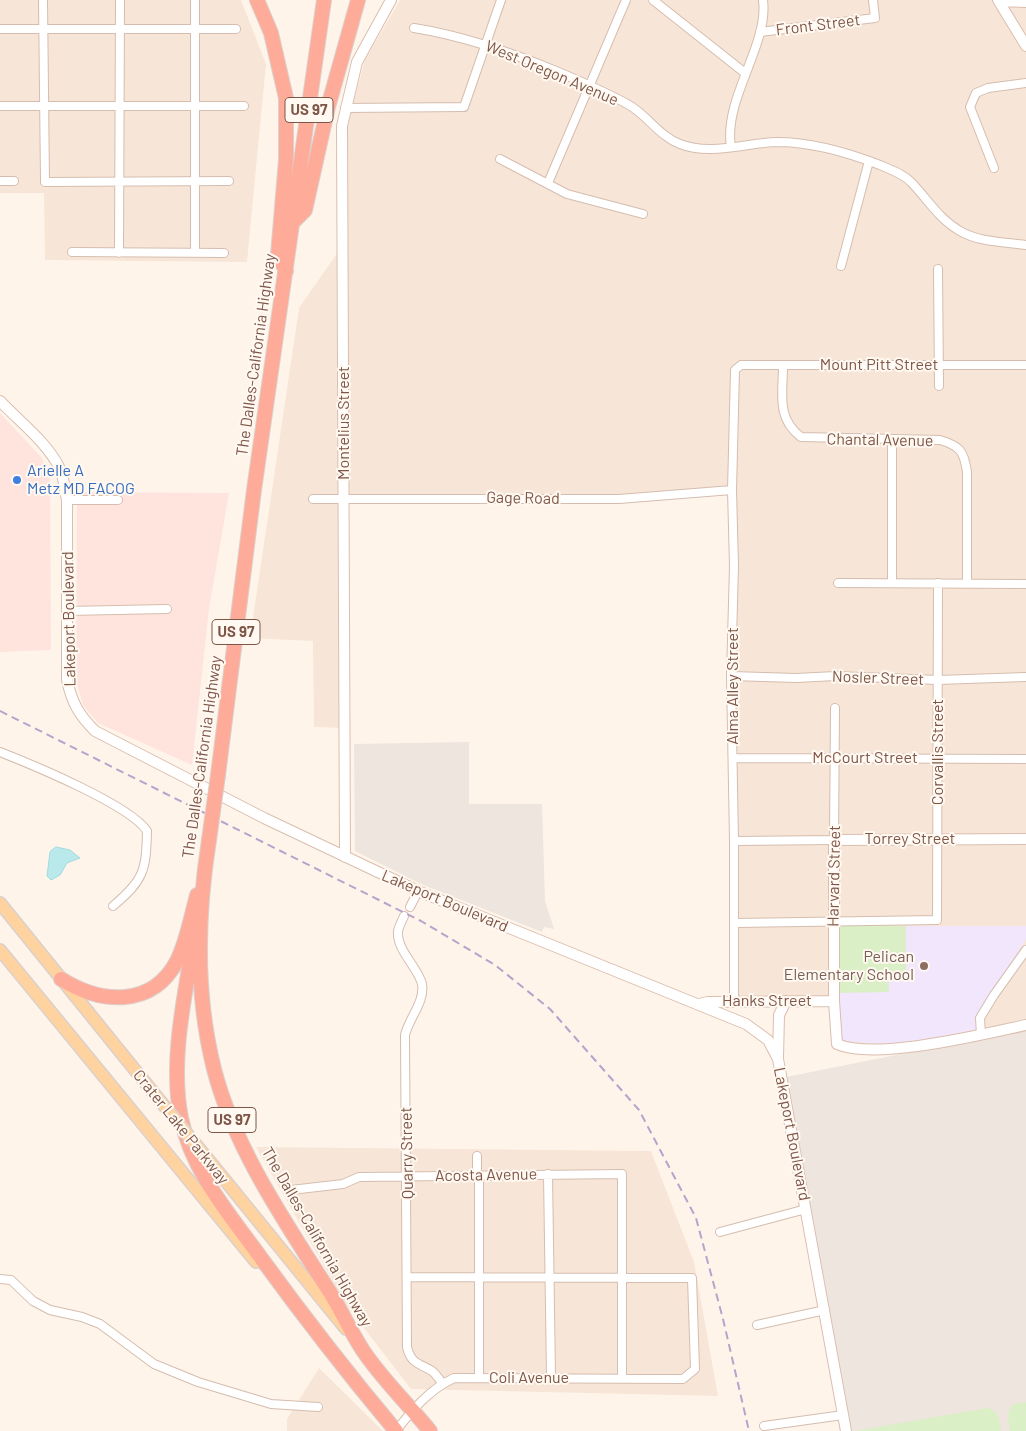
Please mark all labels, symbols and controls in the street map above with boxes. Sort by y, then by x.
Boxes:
street label: Front Street [775,10,861,40]
street label: West Oregon Avenue [483,36,621,110]
road number: US 97 [285,98,333,122]
street label: The Dalles-California Highway [232,252,280,458]
street label: Mount Pitt Street [820,355,938,375]
street label: Montelius Street [334,366,354,480]
street label: Chantal Avenue [826,429,934,451]
place label: Arielle A Metz MD FACOG [27,461,135,499]
marker: Arielle A Metz MD FACOG [11,474,23,486]
street label: Gage Road [486,488,560,508]
street label: Lakeport Boulevard [58,551,80,687]
road number: US 97 [212,620,260,644]
street label: Alma Alley Street [723,627,743,745]
street label: The Dalles-California Highway [178,654,226,860]
street label: Nosler Street [832,667,924,689]
street label: Corvallis Street [928,699,948,805]
street label: McCourt Street [812,748,918,768]
street label: Harvard Street [824,825,844,927]
street label: Torrey Street [865,829,955,849]
street label: Lakeport Boulevard [379,866,511,936]
place label: Pelican Elementary School [784,947,914,985]
marker: Pelican Elementary School [918,960,930,972]
street label: Hanks Street [722,991,812,1011]
street label: Crater Lake Parkway [129,1066,233,1188]
street label: Lakeport Boulevard [770,1066,814,1202]
street label: Quarry Street [397,1107,417,1199]
road number: US 97 [208,1108,256,1132]
street label: The Dalles-California Highway [258,1144,376,1330]
street label: Acosta Avenue [435,1165,537,1185]
street label: Coli Avenue [489,1368,569,1388]

